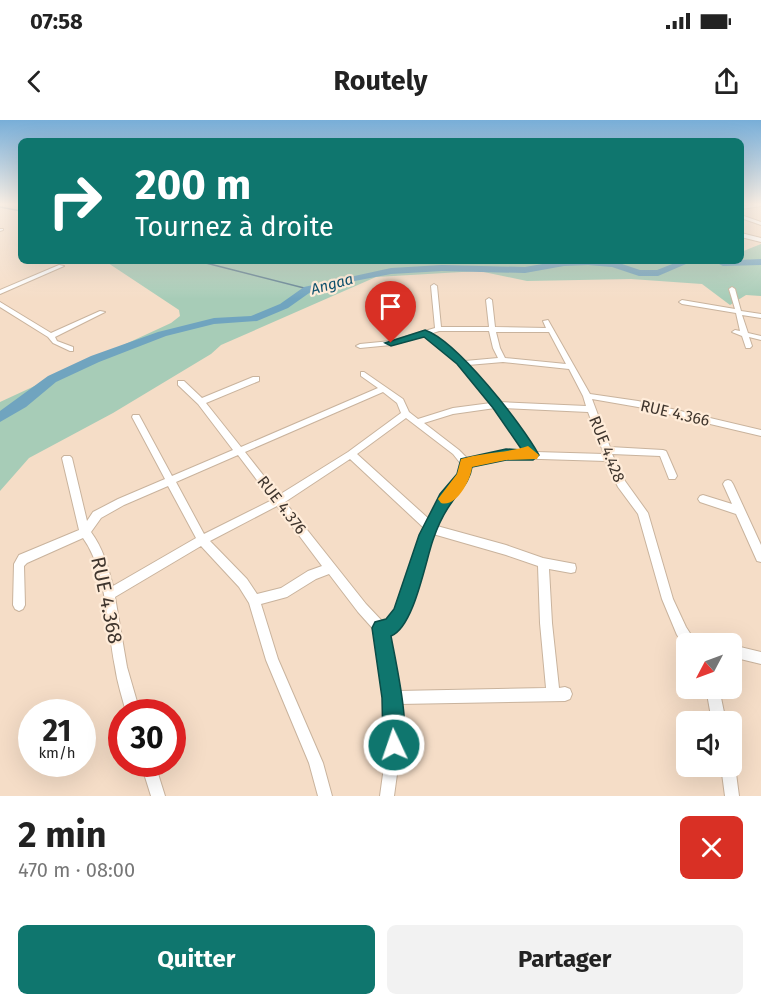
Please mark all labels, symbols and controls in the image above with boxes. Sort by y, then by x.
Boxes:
text: 07:58 [30,8,83,35]
icon: back [18,65,51,98]
text: Routely [333,65,428,97]
icon: share [710,65,743,98]
text: 200 m [135,160,251,210]
icon: right [36,162,114,240]
text: Tournez à droite [135,211,334,243]
water label: Angaa [308,270,355,299]
pin [365,281,416,343]
icon: arrive [374,290,407,323]
street label: RUE 4.366 [639,396,711,430]
street label: RUE 4.428 [585,413,629,485]
street label: RUE 4.376 [253,472,311,538]
street label: RUE 4.368 [86,554,128,646]
north arrow [676,633,742,699]
map controls [676,633,742,777]
speed limit sign: 30 [108,699,186,777]
button: sound [676,711,742,777]
text: 21 [43,713,71,749]
position arrow [362,713,426,777]
text: km/h [38,744,76,762]
text: 2 min [18,813,107,857]
button: close [680,816,743,879]
text: 470 m · 08:00 [18,858,135,882]
button: Quitter [18,925,375,994]
button: Partager [387,925,743,994]

